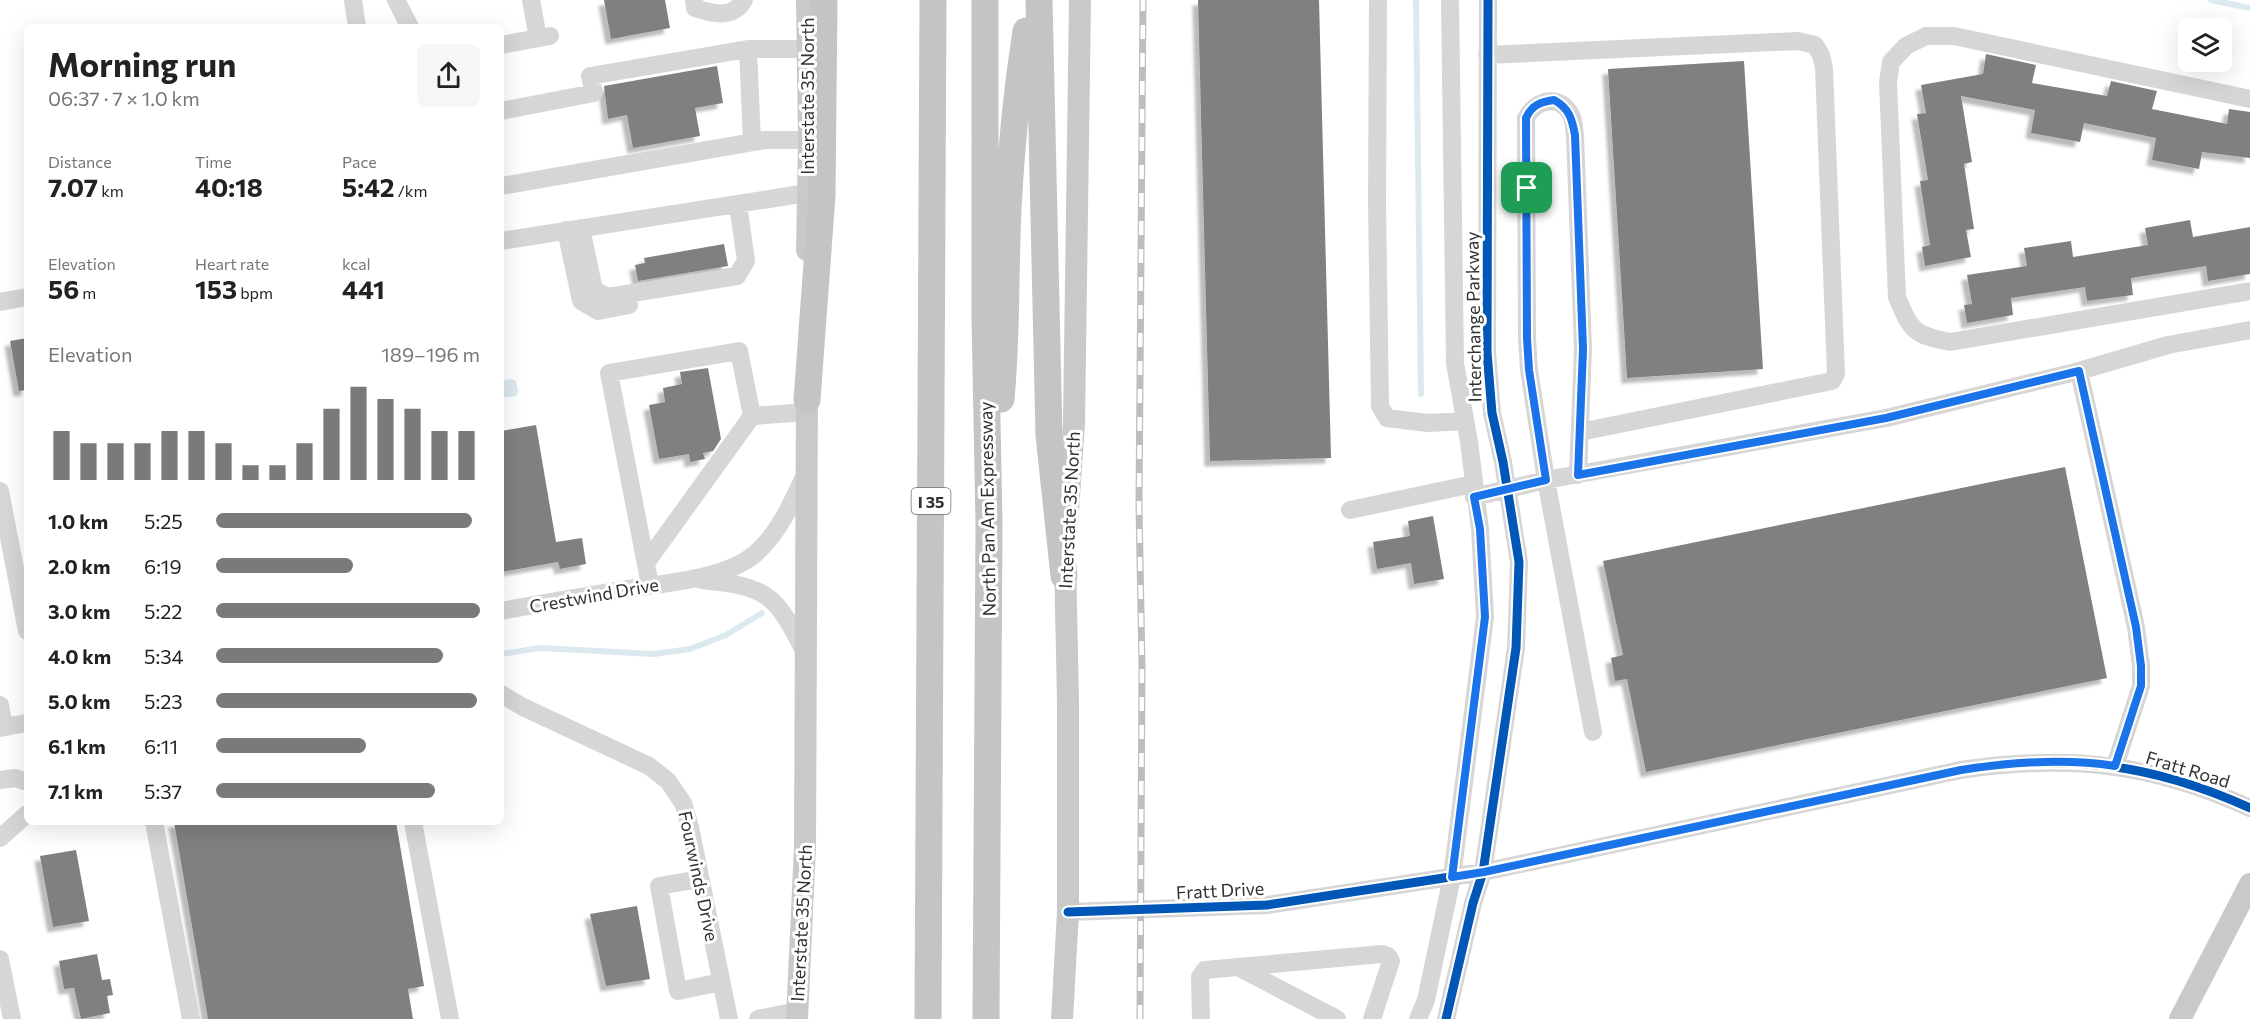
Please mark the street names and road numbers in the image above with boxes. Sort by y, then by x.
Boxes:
street label: Interstate 35 North [796,17,818,175]
street label: Interchange Parkway [1461,231,1485,403]
street label: North Pan Am Expressway [974,401,1000,617]
street label: Interstate 35 North [1054,431,1084,589]
road number: I 35 [912,488,950,514]
street label: Crestwind Drive [528,573,660,617]
street label: Fratt Road [2143,746,2233,792]
street label: Fourwinds Drive [674,809,724,943]
street label: Interstate 35 North [786,844,816,1002]
street label: Fratt Drive [1175,877,1265,903]

